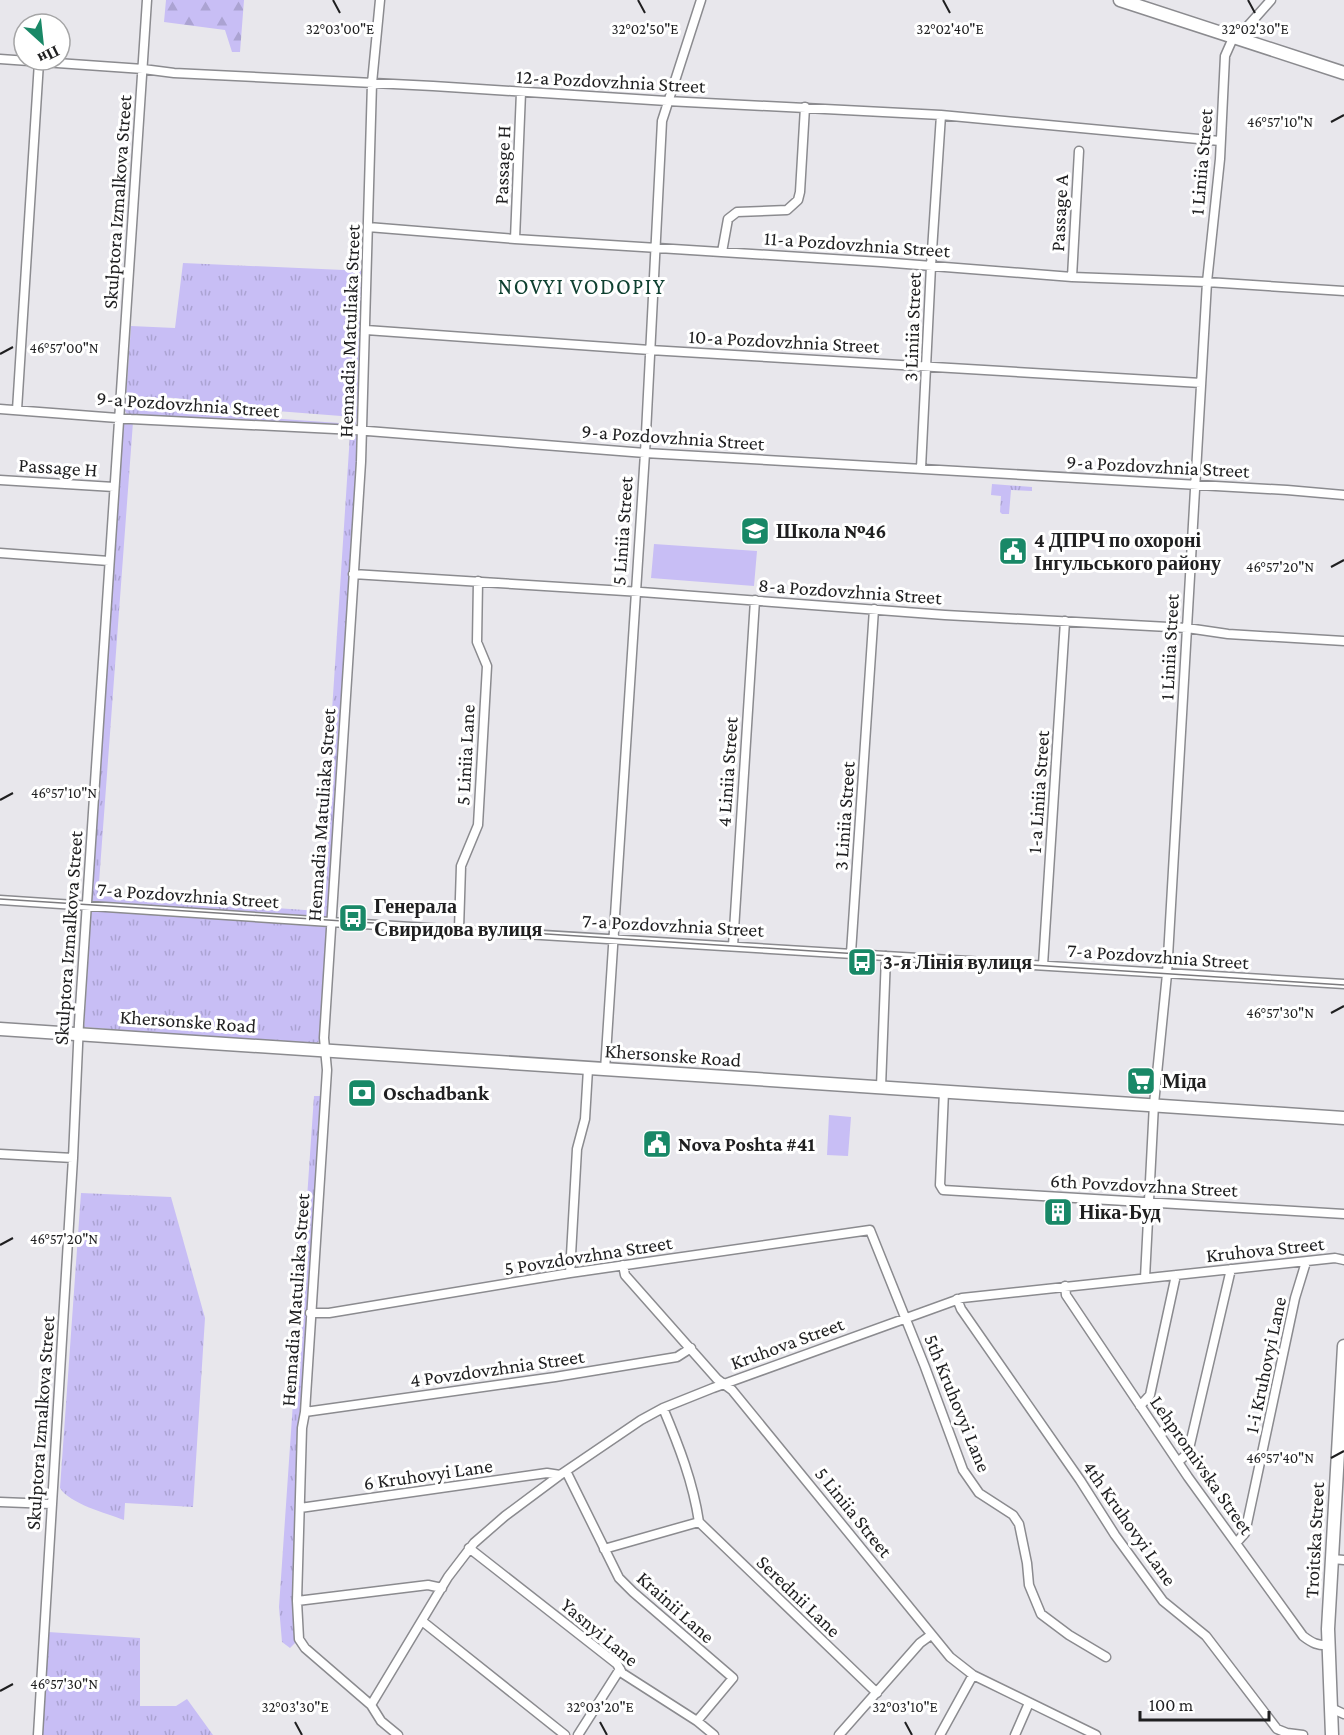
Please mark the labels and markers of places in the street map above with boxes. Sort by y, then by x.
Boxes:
school or university icon: Школа №46 [739,515,771,547]
place label: Школа №46 [776,520,887,542]
place label: 4 ДПРЧ по охороні Інгульського району [1034,529,1221,575]
public building icon: 4 ДПРЧ по охороні Інгульського району [997,535,1029,567]
place label: Генерала Свиридова вулиця [374,895,543,941]
bus stop icon: Генерала Свиридова вулиця [337,902,369,934]
bus stop icon: 3-я Лінія вулиця [846,946,878,978]
place label: 3-я Лінія вулиця [883,951,1032,974]
supermarket icon: Міда [1125,1065,1157,1097]
place label: Міда [1162,1070,1207,1092]
bank icon: Oschadbank [346,1077,378,1109]
place label: Oschadbank [383,1082,490,1104]
public building icon: Nova Poshta #41 [641,1128,673,1160]
place label: Nova Poshta #41 [678,1133,815,1155]
building icon: Ніка-Буд [1042,1196,1074,1228]
place label: Ніка-Буд [1079,1201,1161,1224]

